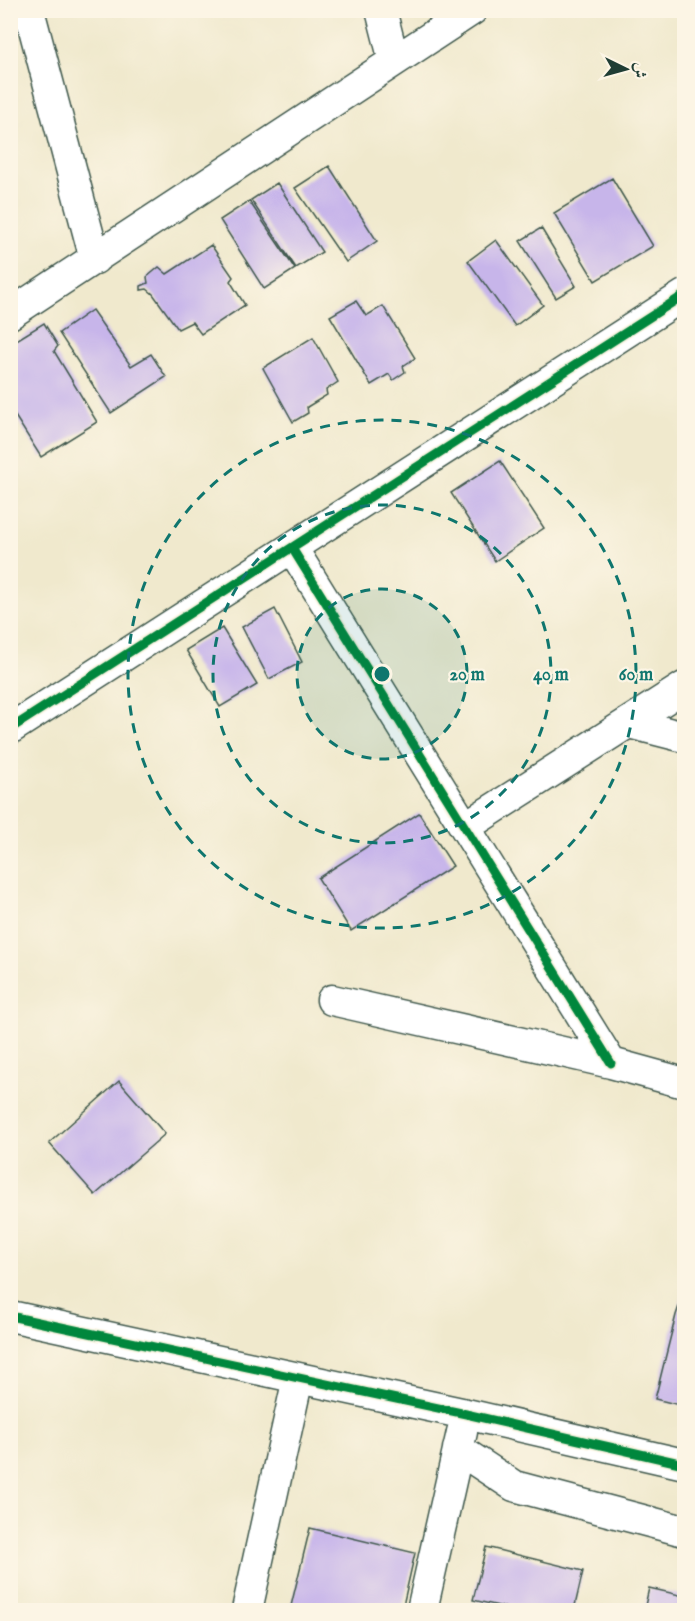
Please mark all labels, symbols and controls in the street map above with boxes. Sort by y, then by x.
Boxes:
north arrow [596,39,656,99]
text: ش [628,61,650,79]
centre of rings [372,664,392,684]
text: 20 m [449,664,485,687]
text: 40 m [533,664,569,687]
text: 60 m [619,664,653,687]

